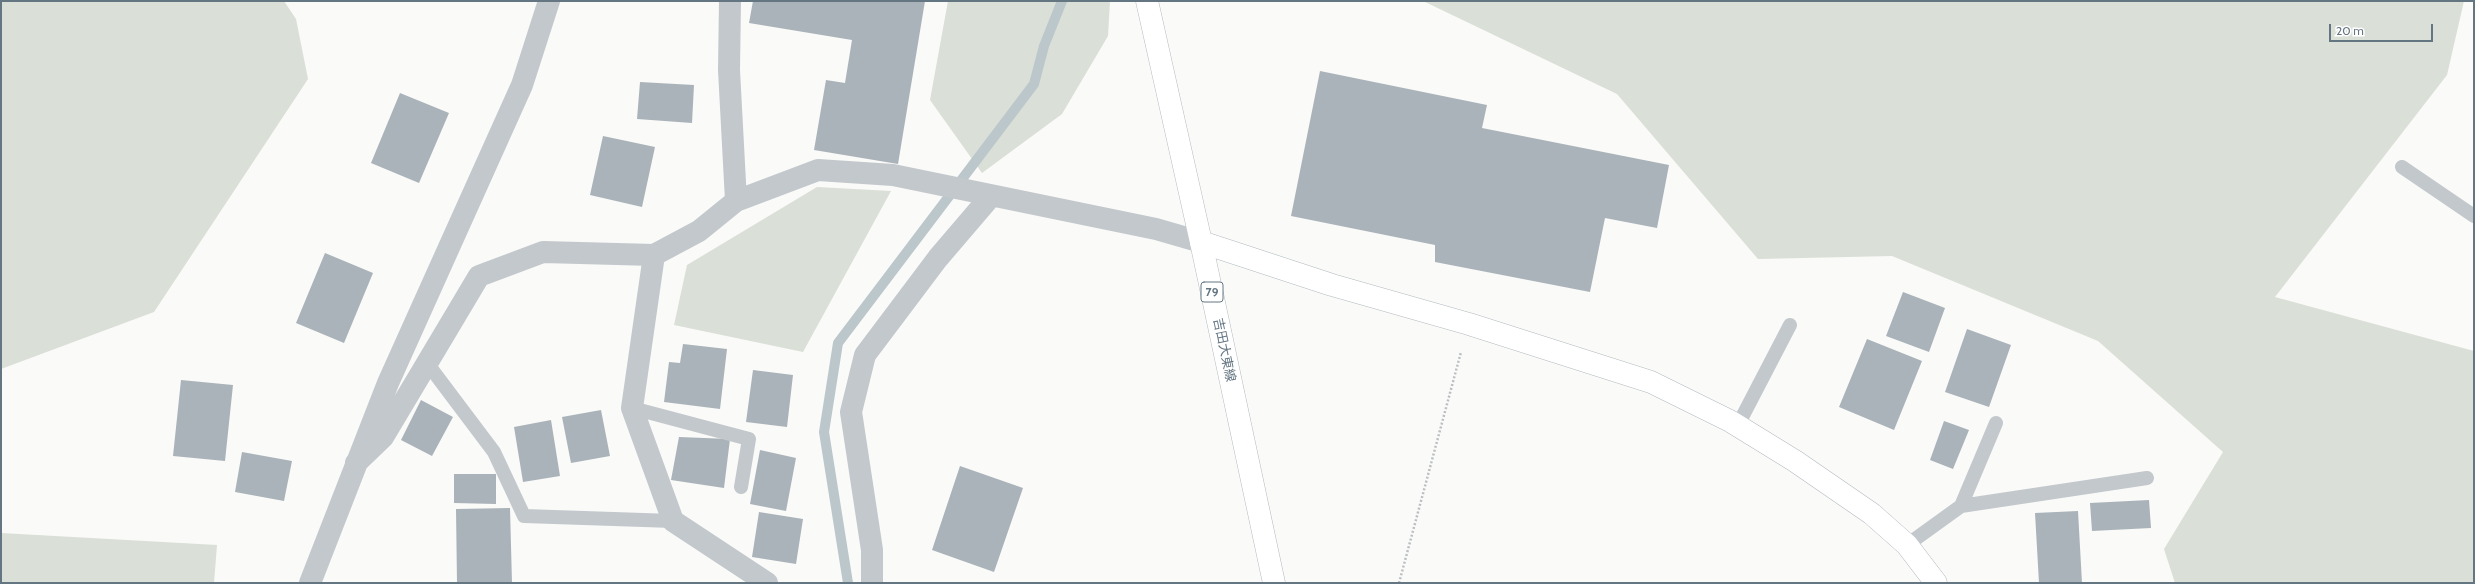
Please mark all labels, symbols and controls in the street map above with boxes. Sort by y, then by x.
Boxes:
scale bar [2331,16,2435,42]
text: 20 m [2336,23,2364,38]
road number: 79 [1201,282,1223,302]
street label: 吉田大東線 [1210,317,1238,383]

